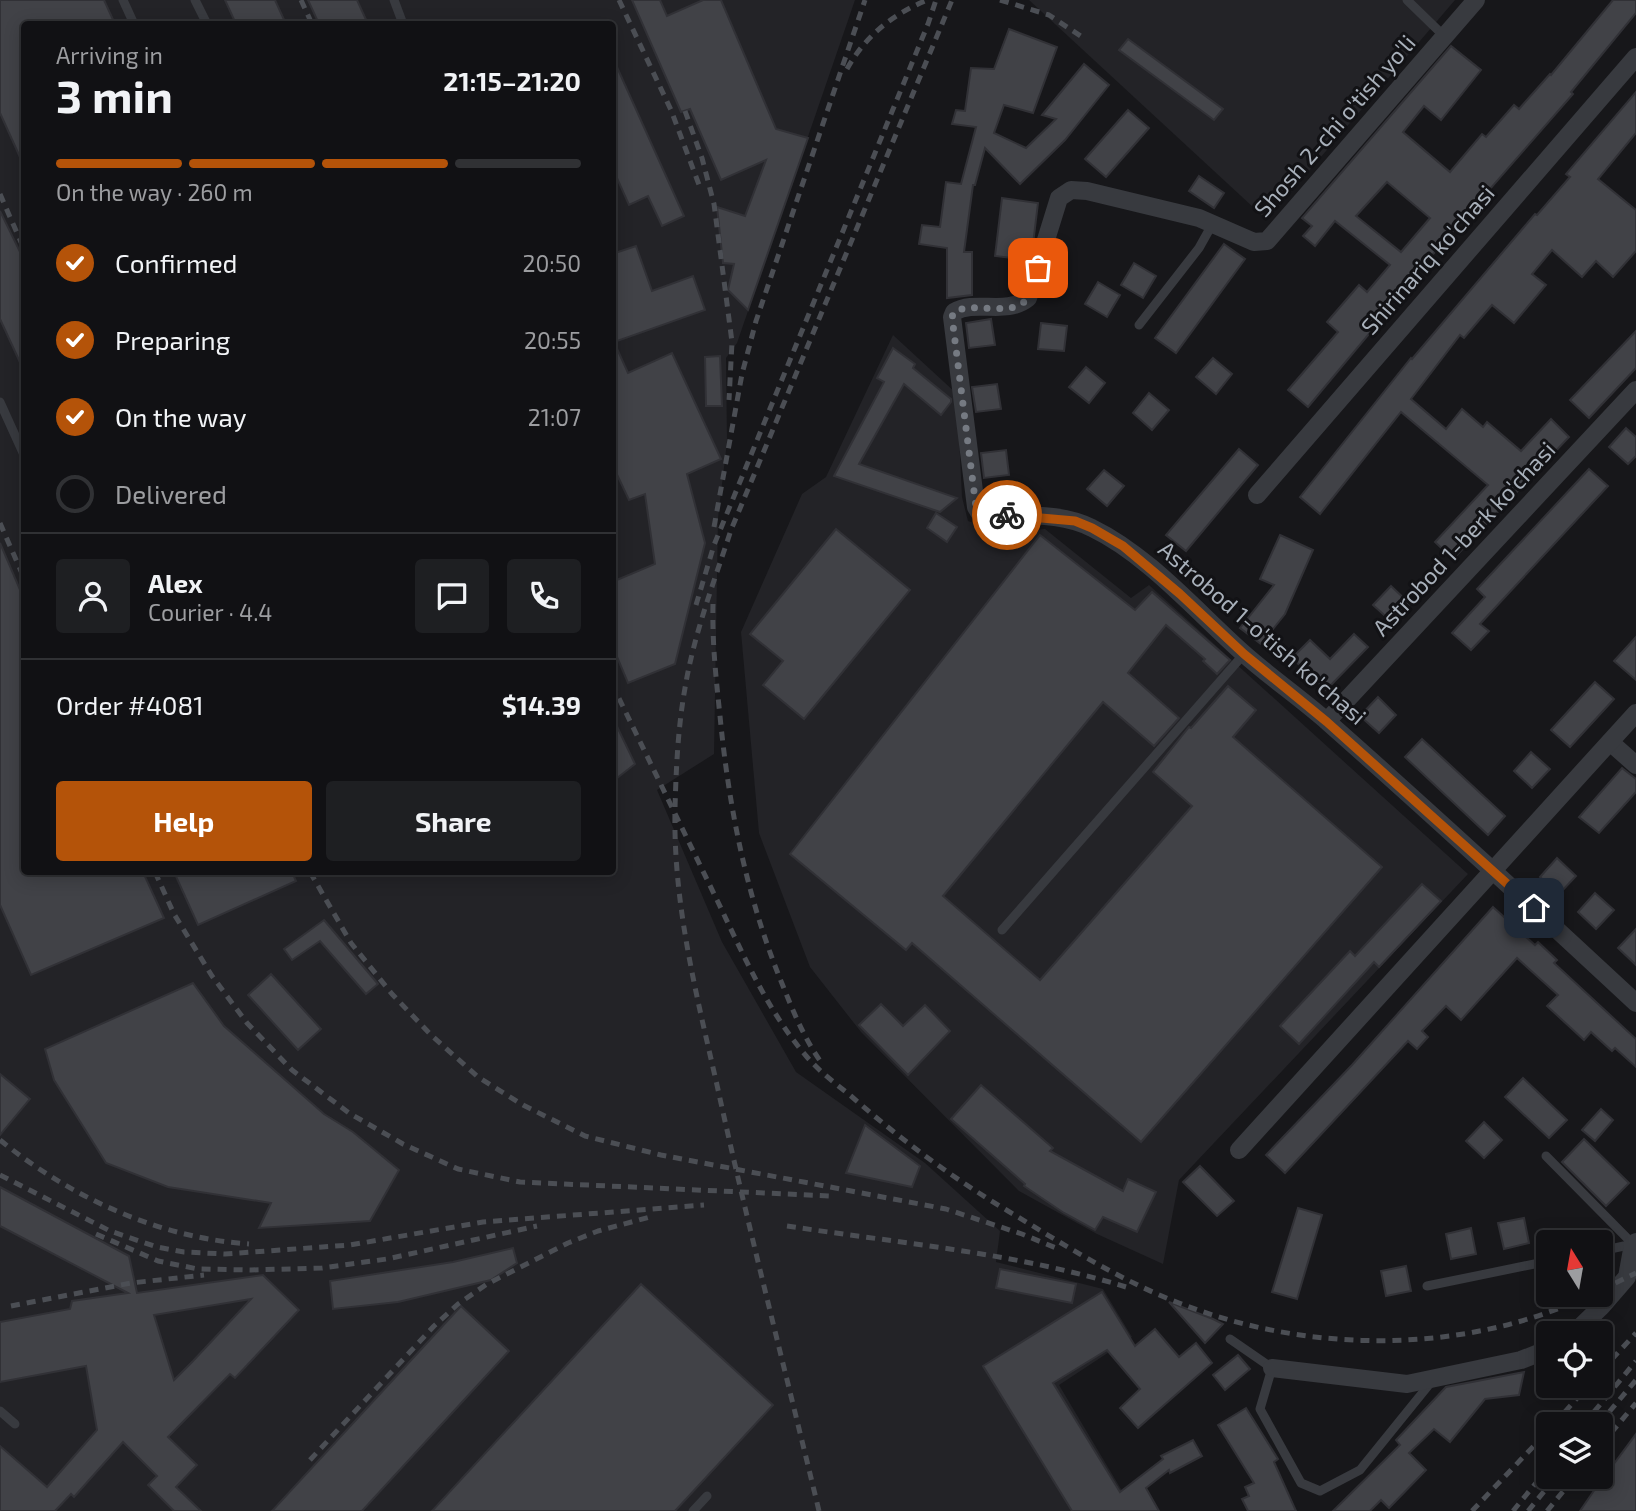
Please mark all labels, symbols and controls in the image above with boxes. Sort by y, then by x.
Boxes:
street label: Shosh 2-chi o'tish yo'li [1248,29,1421,222]
text: Arriving in [56,41,163,69]
text: 21:15–21:20 [443,65,581,96]
text: 3 min [56,67,173,122]
text: On the way · 260 m [56,178,253,206]
street label: Shirinariq ko'chasi [1355,179,1500,340]
pin [1008,238,1068,298]
icon: check [56,244,94,282]
text: Confirmed [115,247,238,278]
text: 20:50 [523,249,581,277]
icon: bag [1019,249,1057,287]
icon: check [56,321,94,359]
text: Preparing [115,324,230,355]
text: 20:55 [524,326,581,354]
icon: check [56,398,94,436]
text: On the way [115,401,246,432]
text: 21:07 [528,403,581,431]
street label: Astrobod 1-berk ko'chasi [1366,436,1560,641]
text: Delivered [115,478,227,509]
courier [972,480,1042,550]
icon: bike [988,496,1026,534]
street label: Astrobod 1-o'tish ko'chasi [1153,534,1372,730]
button: person [56,559,130,633]
button: chat [415,559,489,633]
button: phone [507,559,581,633]
text: Alex [148,567,203,598]
text: Courier · 4.4 [148,598,272,626]
text: Order #4081 [56,689,204,720]
text: $14.39 [502,689,581,720]
button: Help [56,781,312,861]
button: Share [326,781,581,861]
pin [1504,878,1564,938]
icon: home [1515,889,1553,927]
north arrow [1536,1230,1614,1307]
map controls [1536,1230,1613,1489]
button: locate [1536,1321,1613,1398]
button: layers [1536,1412,1613,1489]

